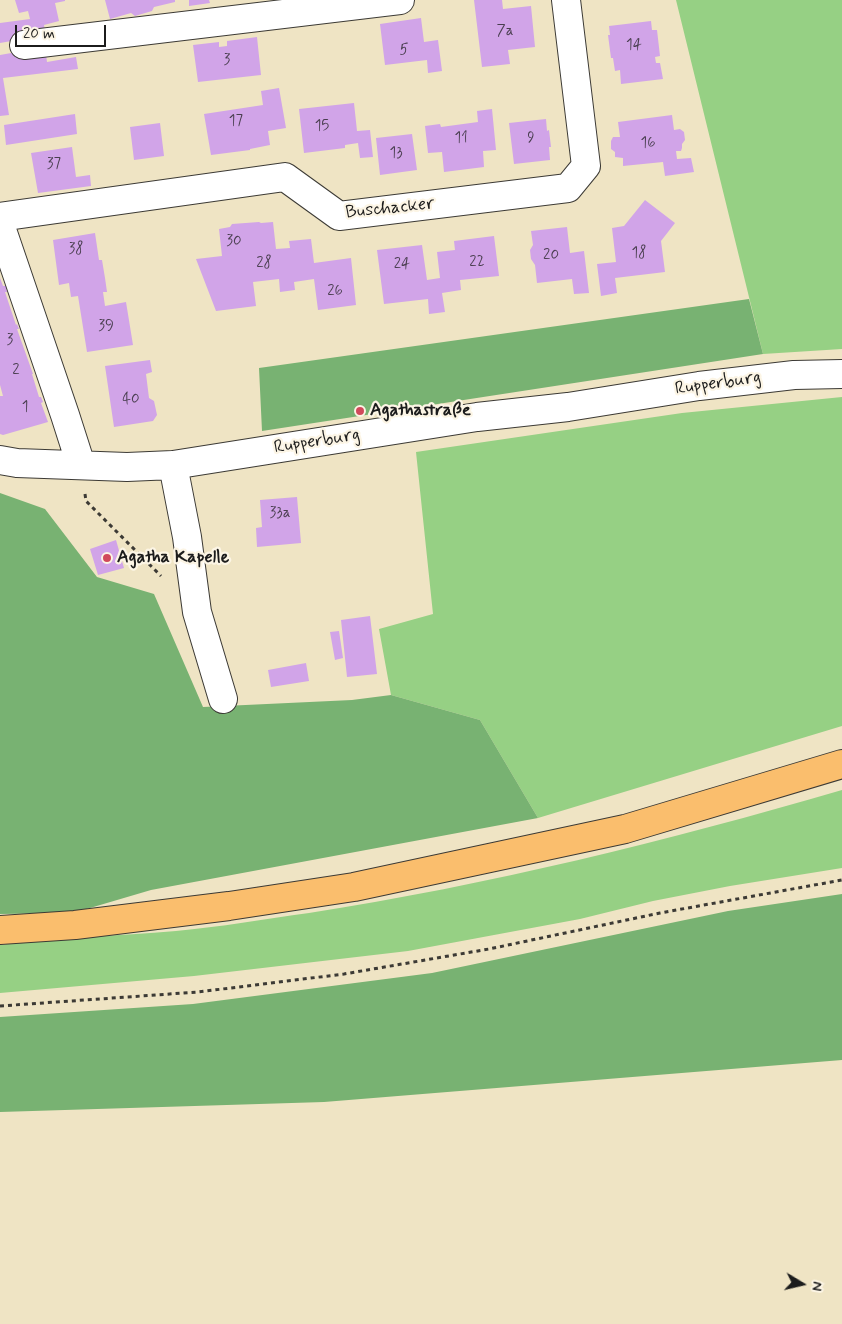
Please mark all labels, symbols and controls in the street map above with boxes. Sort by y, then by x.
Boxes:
scale bar [18,15,109,47]
house number: 7a [497,23,513,41]
text: 20 m [23,24,55,44]
house number: 14 [626,37,642,55]
house number: 5 [400,42,408,60]
house number: 3 [224,52,230,70]
house number: 17 [229,113,243,131]
house number: 15 [315,118,329,136]
house number: 11 [454,130,468,148]
house number: 9 [527,130,535,148]
house number: 16 [641,135,655,153]
house number: 13 [389,145,403,163]
house number: 37 [47,156,61,174]
street label: Buschacker [344,194,436,224]
house number: 30 [226,233,242,251]
house number: 38 [69,241,83,259]
house number: 18 [632,245,646,263]
house number: 20 [543,247,559,265]
house number: 22 [469,254,485,272]
house number: 28 [256,255,272,273]
house number: 24 [394,256,410,274]
house number: 26 [327,283,343,301]
house number: 39 [98,318,114,336]
house number: 3 [7,332,13,350]
house number: 2 [12,362,20,380]
street label: Rupperburg [674,367,762,401]
house number: 40 [122,391,140,409]
house number: 1 [22,399,28,417]
place label: Agathastraße [370,400,471,422]
marker: Agathastraße [354,405,366,417]
street label: Rupperburg [273,425,361,459]
house number: 33a [270,505,290,523]
place label: Agatha Kapelle [117,547,229,569]
marker: Agatha Kapelle [101,552,113,564]
north arrow [777,1259,827,1309]
text: N [807,1280,826,1292]

